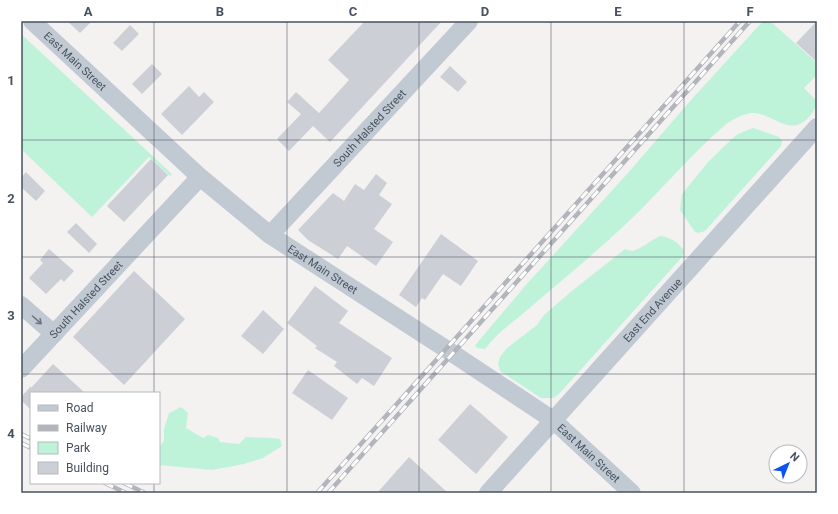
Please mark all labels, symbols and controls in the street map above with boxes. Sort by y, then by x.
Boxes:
text: A [84,4,93,19]
text: B [216,4,224,19]
text: C [349,4,358,19]
text: D [481,4,489,19]
text: E [614,4,622,19]
text: F [746,4,754,19]
street label: East Main Street [41,29,109,94]
text: 1 [7,73,15,88]
street label: South Halsted Street [331,87,409,170]
text: 2 [7,191,15,206]
street label: East Main Street [285,242,360,297]
street label: South Halsted Street [47,258,126,341]
street label: East End Avenue [621,276,685,345]
text: 3 [7,308,15,323]
one-way arrow [32,315,42,324]
legend [30,392,160,484]
text: Road [66,401,94,415]
text: Railway [66,421,107,435]
street label: East Main Street [554,421,623,486]
text: 4 [7,426,15,441]
text: Park [66,441,91,455]
north arrow [768,444,808,484]
text: N [787,450,802,465]
text: Building [66,461,109,475]

